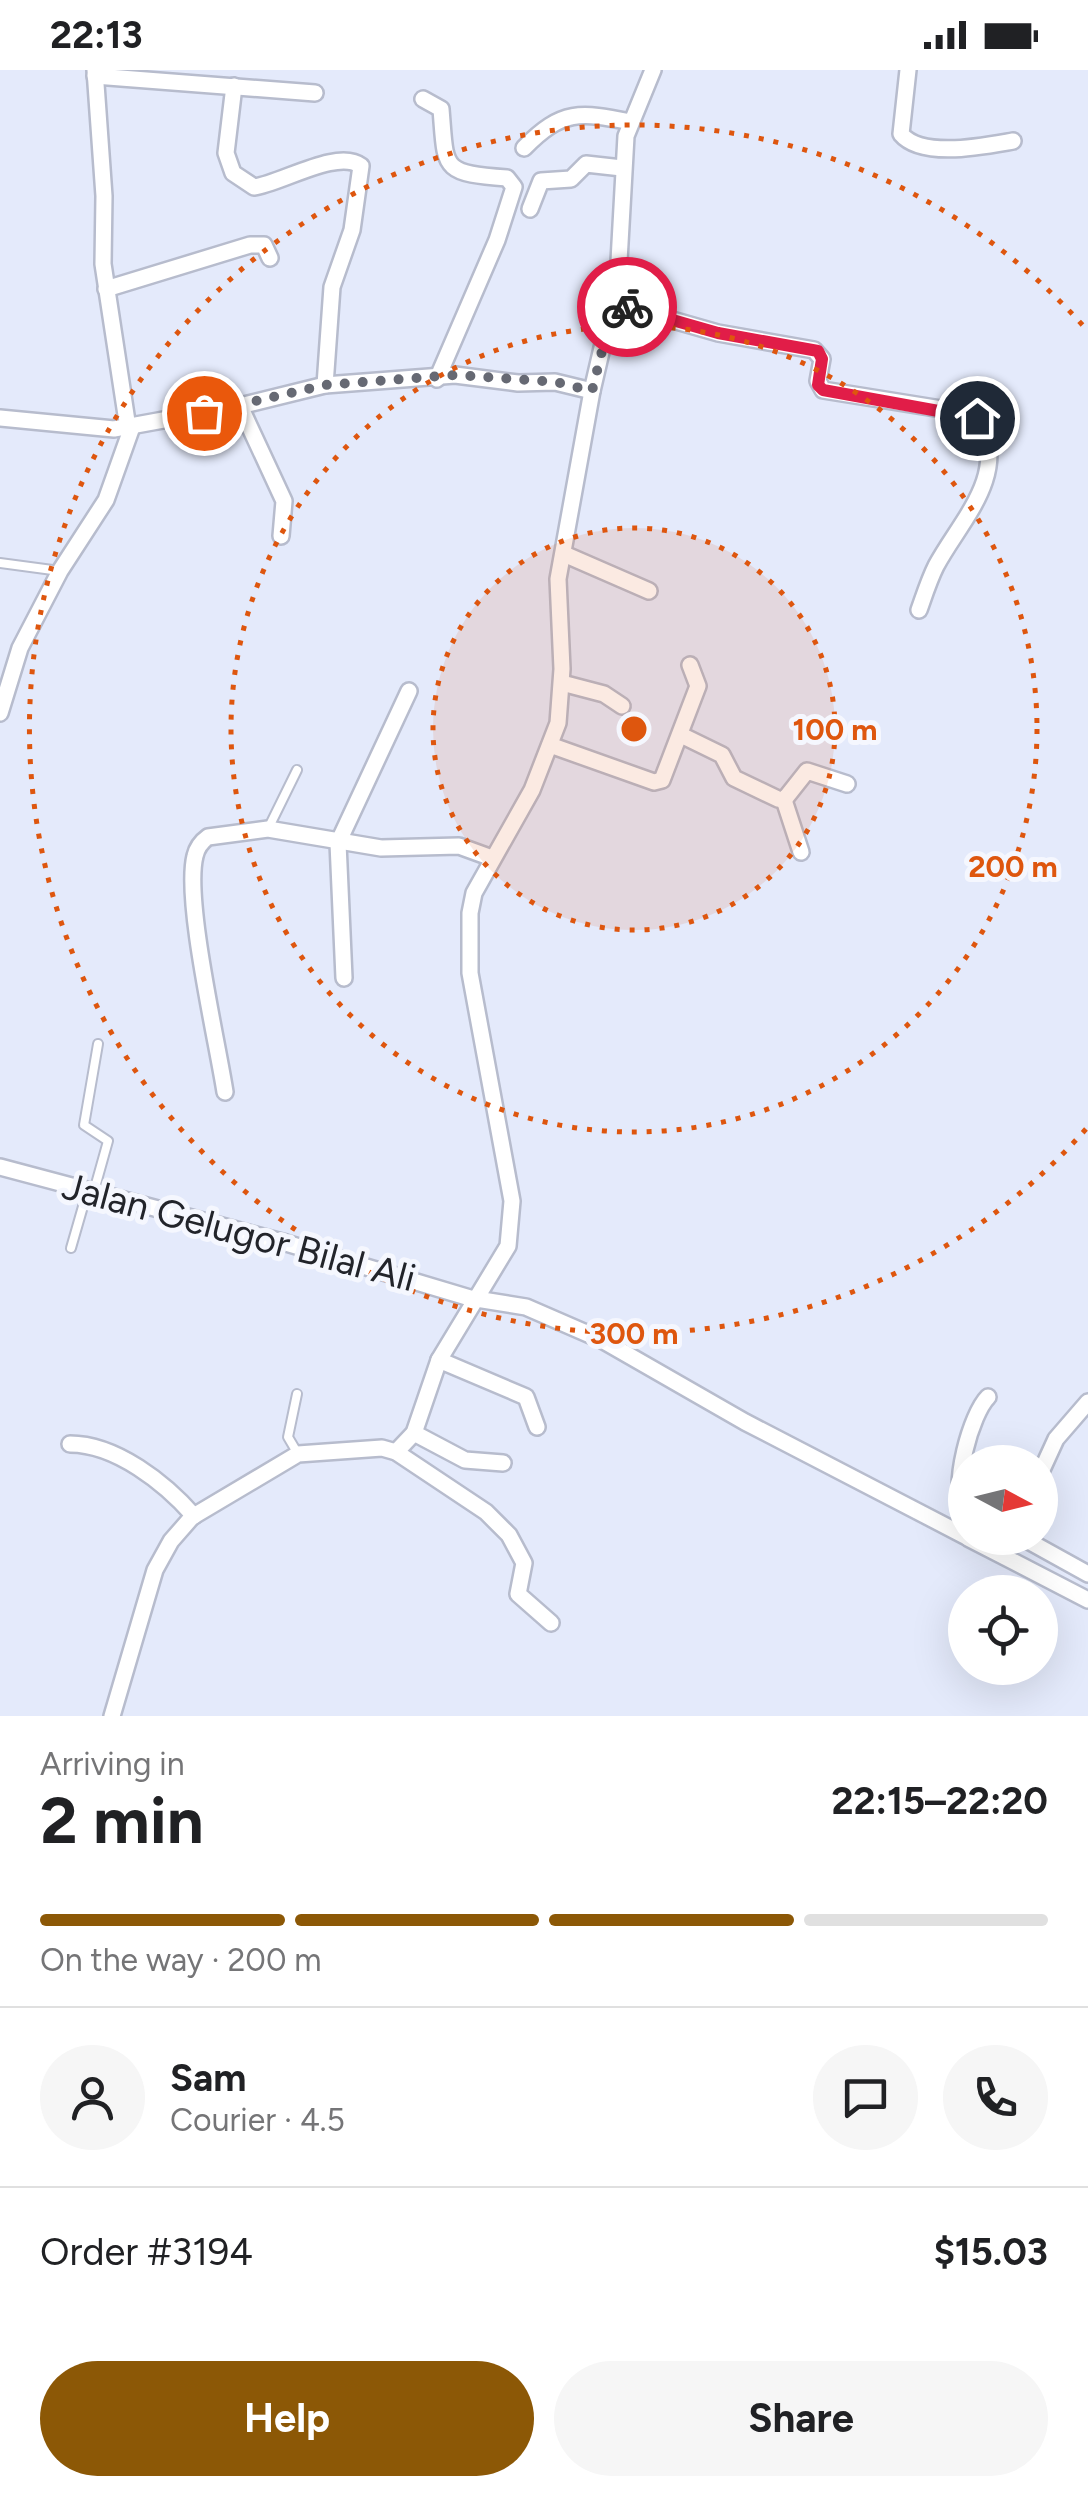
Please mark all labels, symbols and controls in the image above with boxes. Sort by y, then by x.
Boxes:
text: 22:13 [50,12,143,58]
courier [577,257,677,357]
icon: bike [600,280,655,335]
pin [162,371,247,456]
pin [935,376,1020,461]
icon: bag [177,386,232,441]
icon: home [950,391,1005,446]
centre of rings [616,711,652,747]
text: 100 m [793,711,877,748]
text: 200 m [968,848,1058,885]
street label: Jalan Gelugor Bilal Ali [57,1163,421,1301]
text: 300 m [590,1315,678,1352]
north arrow [948,1445,1058,1555]
map controls [948,1445,1058,1685]
button: locate [948,1575,1058,1685]
text: Arriving in [40,1745,185,1783]
text: 22:15–22:20 [831,1778,1048,1824]
text: 2 min [40,1781,204,1859]
text: On the way · 200 m [40,1941,322,1979]
button: person [40,2045,145,2150]
button: chat [813,2045,918,2150]
button: phone [943,2045,1048,2150]
text: Sam [170,2055,246,2101]
text: Courier · 4.5 [170,2101,345,2139]
text: Order #3194 [40,2229,253,2275]
text: $15.03 [934,2229,1048,2275]
button: Help [40,2361,534,2476]
button: Share [554,2361,1048,2476]

